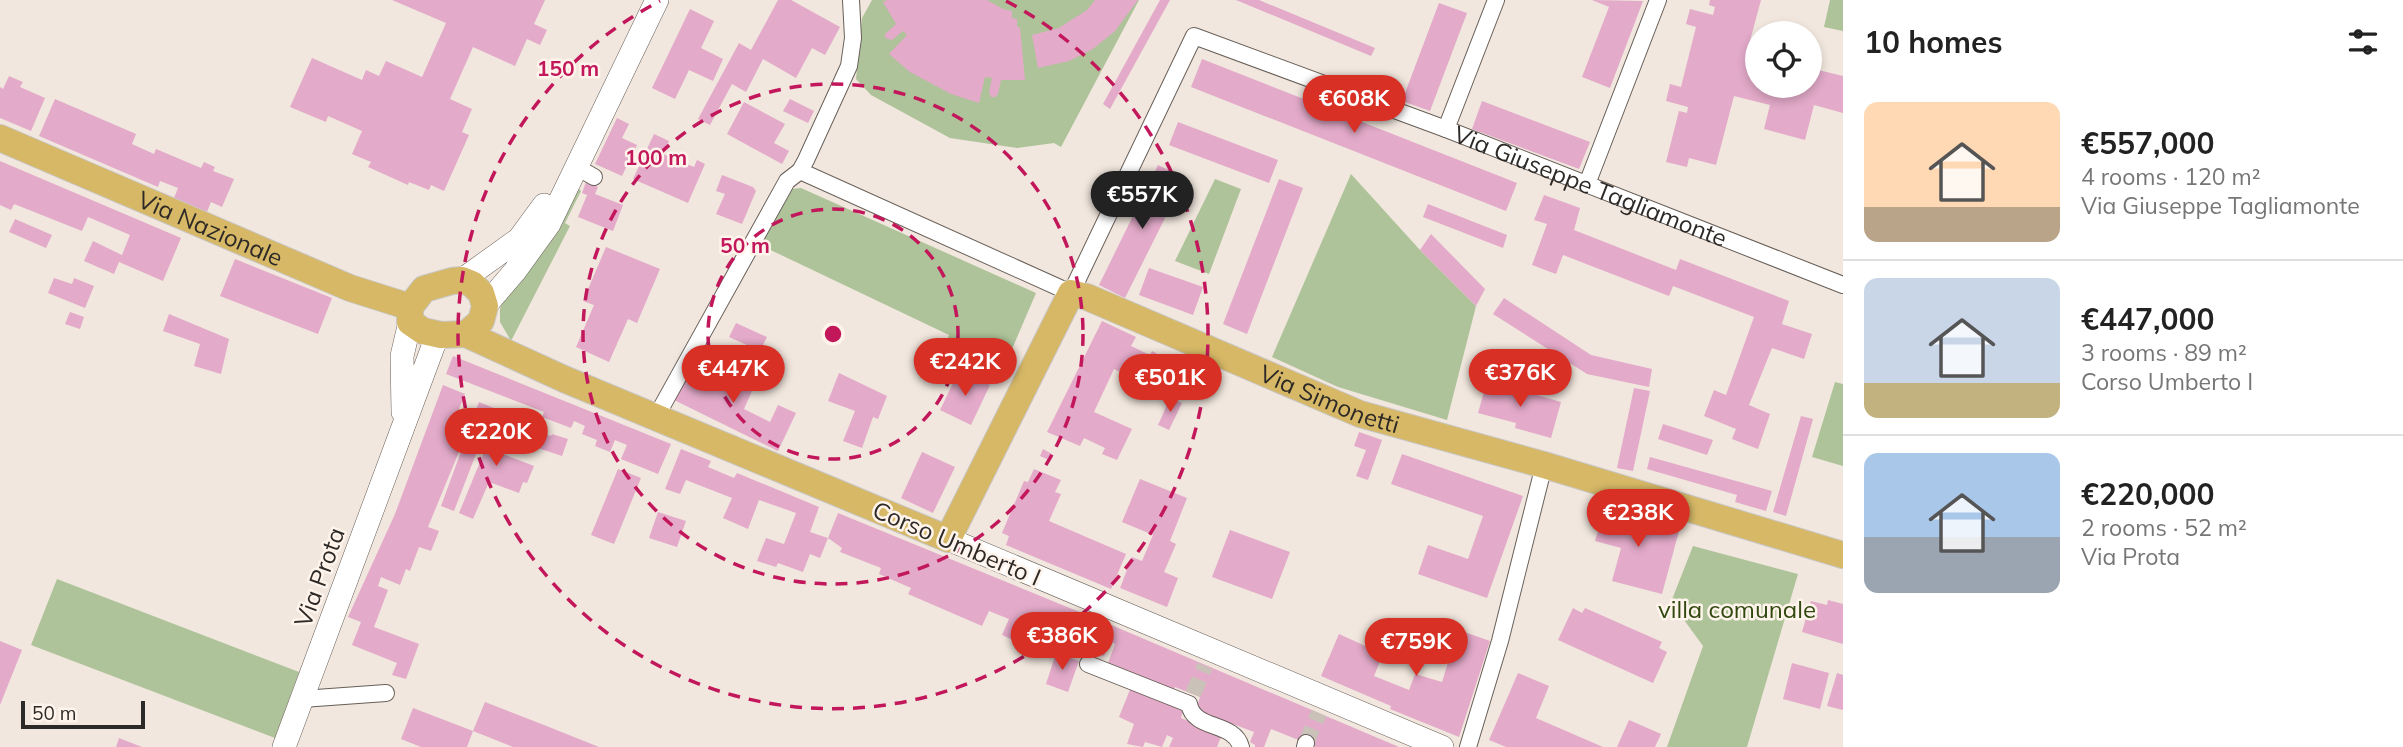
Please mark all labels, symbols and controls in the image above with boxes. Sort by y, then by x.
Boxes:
map controls [1745,21,1822,98]
button: locate [1745,21,1822,98]
text: 10 homes [1864,23,2003,61]
icon: filters [2344,23,2382,61]
text: 150 m [537,55,599,81]
pin: €608K [1305,76,1403,135]
text: €608K [1319,83,1389,112]
street label: Via Giuseppe Tagliamonte [1450,119,1731,253]
text: €557,000 [2081,124,2214,162]
icon: home [1920,130,2004,214]
text: 100 m [625,144,687,170]
text: 4 rooms · 120 m² [2081,162,2261,191]
pin: €557K [1093,172,1191,231]
text: €557K [1107,179,1177,208]
street label: Via Nazionale [133,184,287,272]
text: Via Giuseppe Tagliamonte [2081,191,2360,220]
text: 50 m [720,232,770,258]
text: €447,000 [2081,300,2214,338]
icon: home [1920,306,2004,390]
centre of rings [821,322,845,346]
pin: €242K [916,338,1014,398]
text: 3 rooms · 89 m² [2081,338,2247,367]
pin: €447K [684,346,782,405]
text: €242K [930,346,1000,375]
pin: €376K [1471,350,1569,409]
text: €447K [698,353,768,382]
pin: €501K [1121,354,1219,414]
text: €376K [1485,357,1555,386]
street label: Via Simonetti [1255,358,1403,439]
text: €501K [1135,362,1205,391]
text: Corso Umberto I [2081,367,2253,396]
pin: €220K [447,408,545,468]
text: €220K [461,416,531,445]
text: €220,000 [2081,475,2214,513]
icon: home [1920,481,2004,565]
pin: €238K [1589,490,1687,549]
street label: Corso Umberto I [868,494,1046,592]
text: €238K [1603,497,1673,526]
text: 2 rooms · 52 m² [2081,513,2247,542]
street label: Via Prota [287,523,351,631]
text: Via Prota [2081,542,2180,571]
park label: villa comunale [1658,594,1816,624]
pin: €386K [1013,612,1111,672]
pin: €759K [1367,618,1465,678]
text: €386K [1027,620,1097,649]
text: €759K [1381,626,1451,655]
scale bar [21,698,145,730]
text: 50 m [32,701,76,725]

